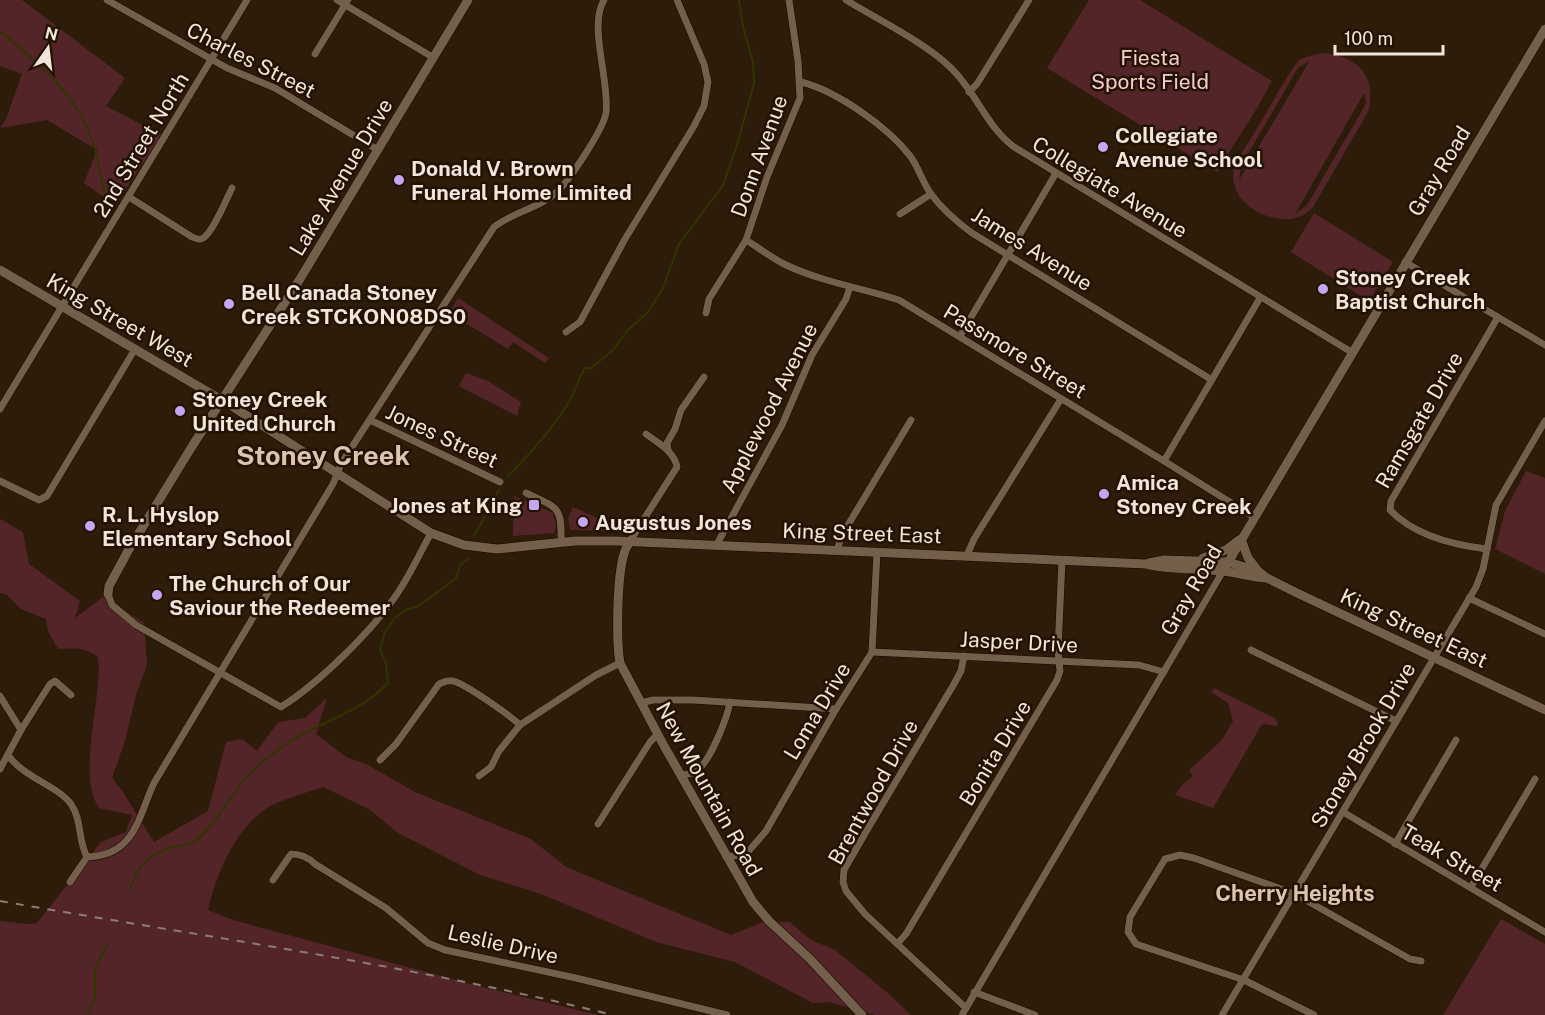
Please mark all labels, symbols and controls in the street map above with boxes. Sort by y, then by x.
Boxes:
street label: Charles Street [183,17,319,103]
north arrow [18,18,78,78]
scale bar [1335,18,1443,56]
text: N [43,23,60,45]
text: 100 m [1344,28,1393,49]
park label: Fiesta Sports Field [1091,45,1209,94]
street label: 2nd Street North [88,68,194,222]
street label: Donn Avenue [725,92,793,220]
street label: Lake Avenue Drive [284,94,398,260]
street label: Gray Road [1402,121,1476,221]
place label: Collegiate Avenue School [1115,123,1263,172]
street label: Collegiate Avenue [1028,131,1192,243]
marker: Collegiate Avenue School [1096,140,1110,154]
place label: Donald V. Brown Funeral Home Limited [411,156,632,205]
marker: Donald V. Brown Funeral Home Limited [392,173,406,187]
street label: James Avenue [967,202,1097,296]
place label: Stoney Creek Baptist Church [1335,265,1485,314]
street label: King Street West [42,268,198,372]
place label: Bell Canada Stoney Creek STCKON08DS0 [241,280,466,329]
marker: Stoney Creek Baptist Church [1316,282,1330,296]
marker: Bell Canada Stoney Creek STCKON08DS0 [222,297,236,311]
street label: Passmore Street [939,299,1091,403]
street label: Applewood Avenue [715,319,823,497]
street label: Ramsgate Drive [1370,347,1468,493]
place label: Stoney Creek United Church [192,387,336,436]
street label: Jones Street [382,399,502,473]
marker: Stoney Creek United Church [173,404,187,418]
district label: Stoney Creek [236,439,410,471]
place label: Amica Stoney Creek [1116,470,1251,519]
marker: Amica Stoney Creek [1097,487,1111,501]
place label: Jones at King [390,493,522,518]
marker: Jones at King [527,498,541,512]
place label: R. L. Hyslop Elementary School [102,502,292,551]
place label: Augustus Jones [595,510,752,535]
marker: Augustus Jones [576,515,590,529]
street label: King Street East [782,518,942,548]
marker: R. L. Hyslop Elementary School [83,519,97,533]
street label: Gray Road [1155,540,1227,640]
place label: The Church of Our Saviour the Redeemer [169,571,391,620]
street label: King Street East [1337,583,1491,673]
marker: The Church of Our Saviour the Redeemer [150,588,164,602]
street label: Jasper Drive [959,626,1079,658]
street label: Loma Drive [778,658,856,764]
street label: Stoney Brook Drive [1306,658,1420,832]
street label: Bonita Drive [954,696,1036,810]
street label: New Mountain Road [651,698,767,880]
street label: Brentwood Drive [823,715,923,869]
street label: Teak Street [1397,819,1507,897]
district label: Cherry Heights [1215,880,1375,906]
street label: Leslie Drive [445,919,561,969]

